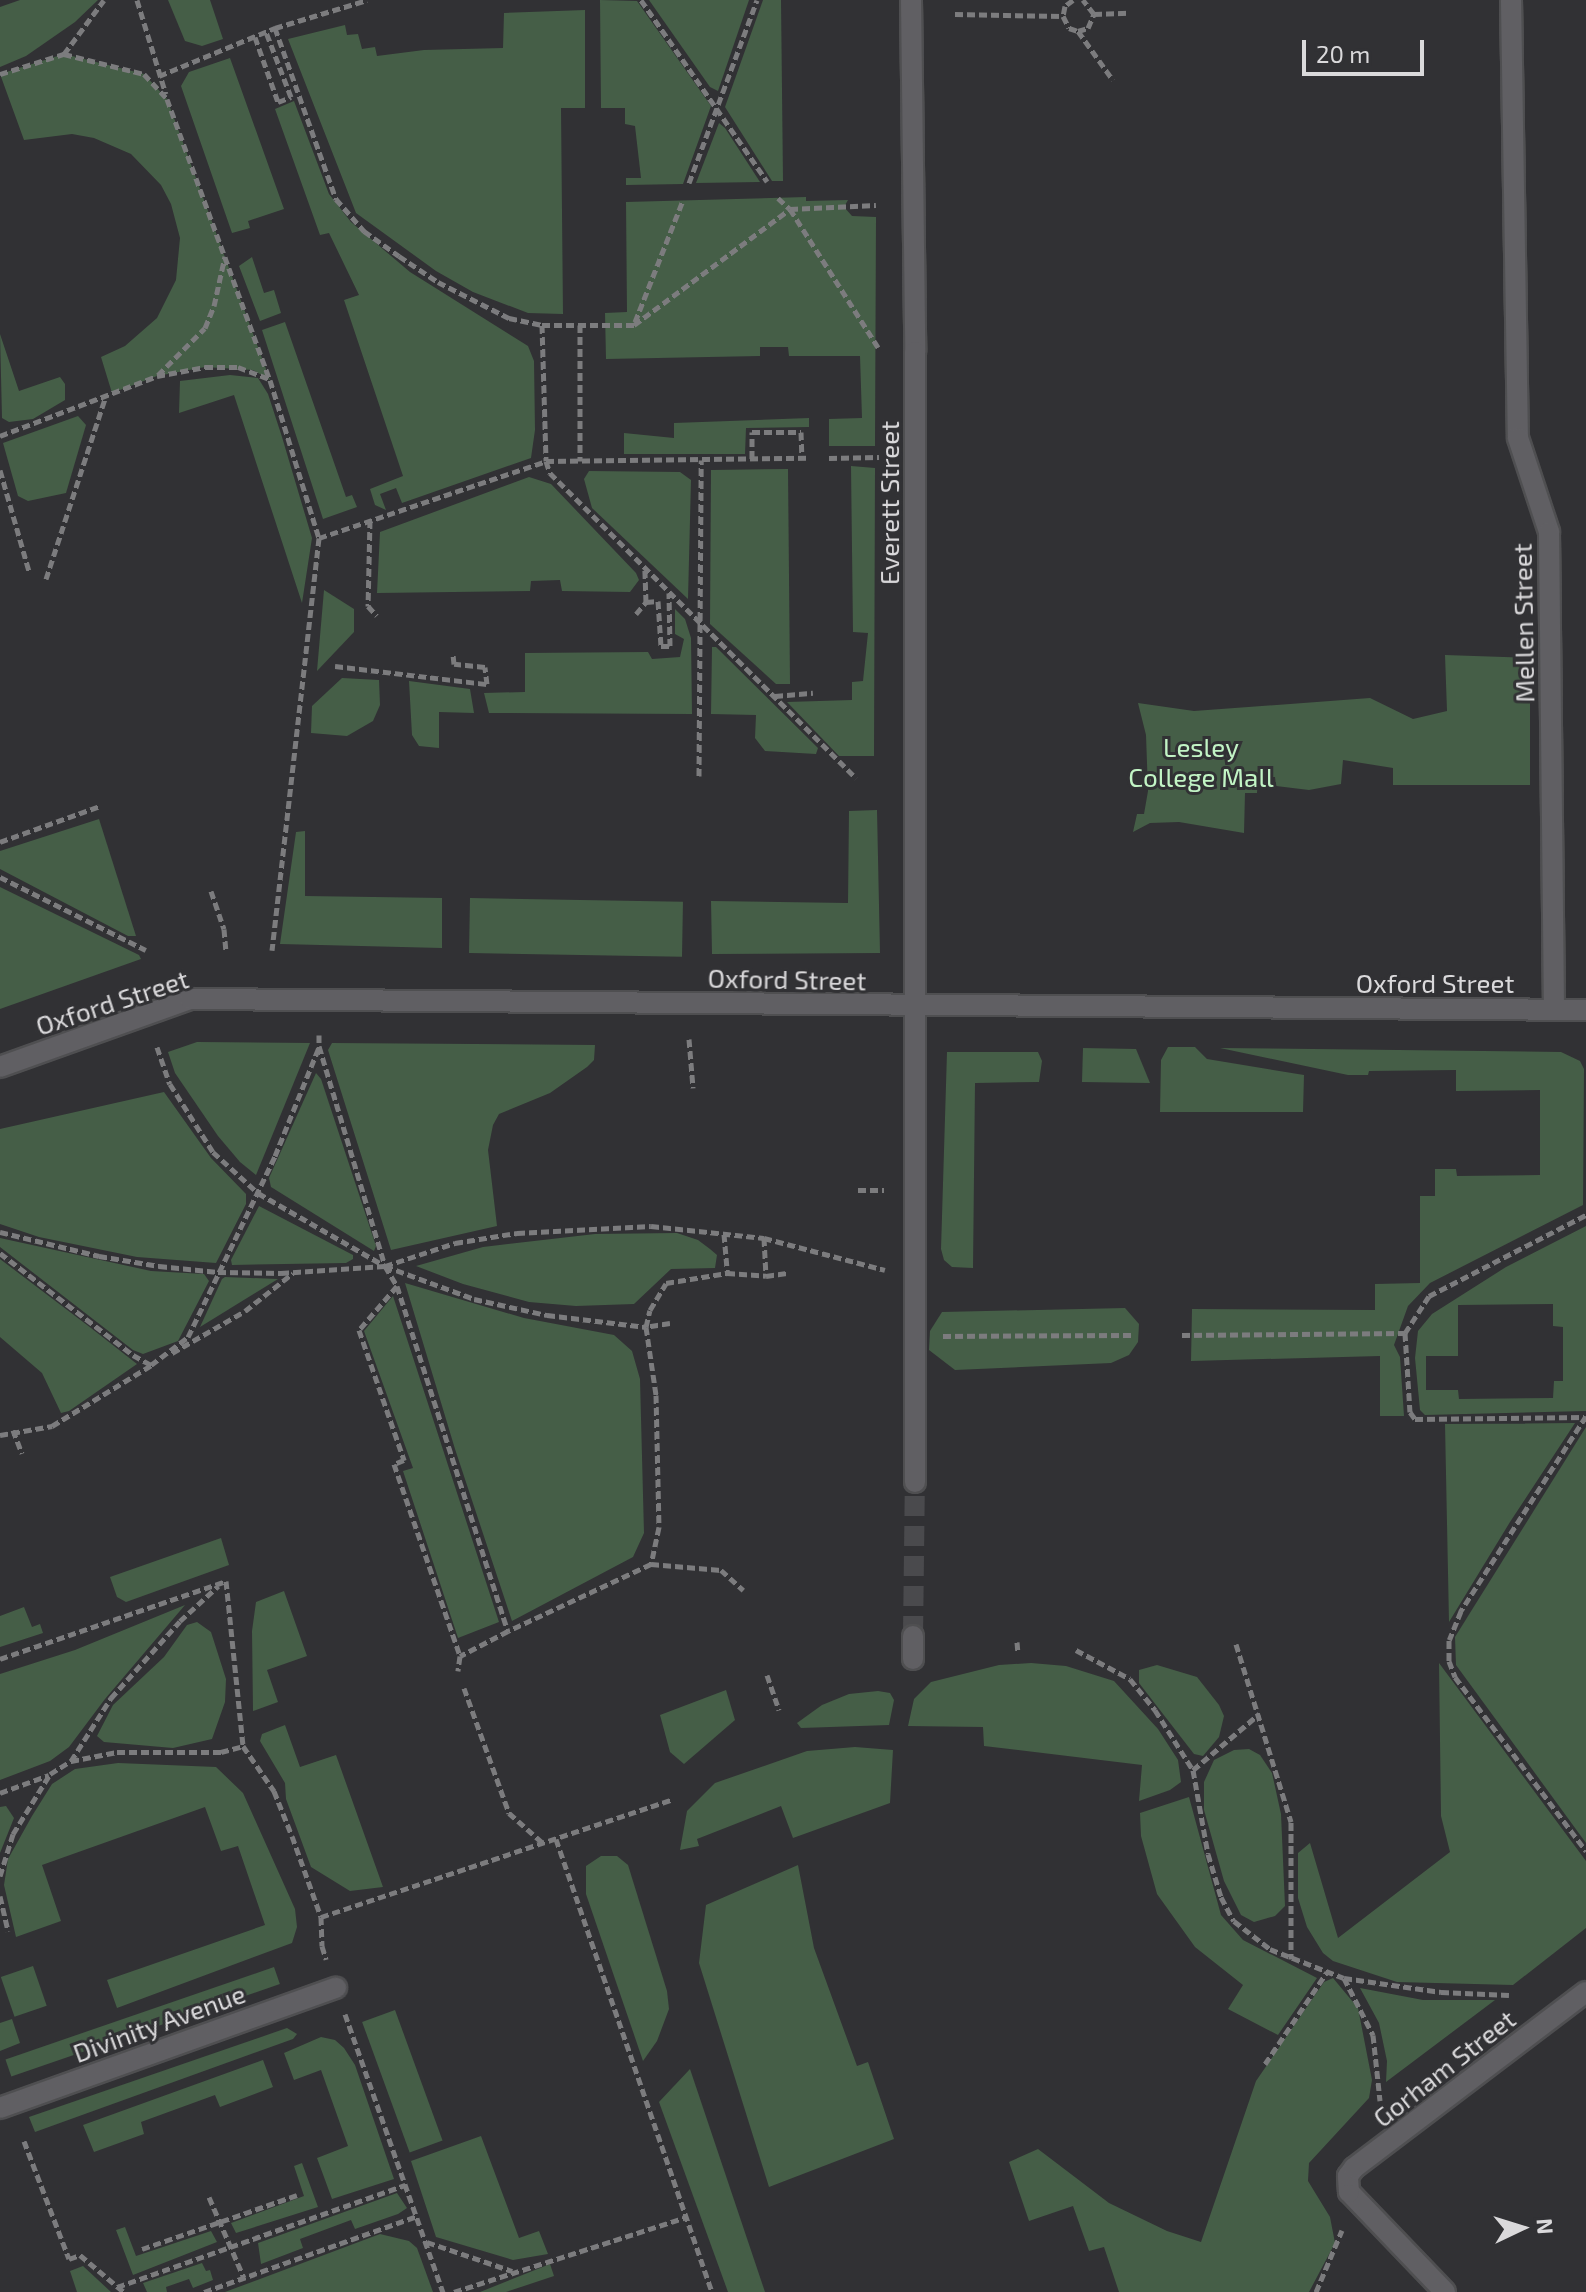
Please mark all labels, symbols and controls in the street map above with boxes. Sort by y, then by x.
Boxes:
scale bar [1306,24,1428,74]
text: 20 m [1316,39,1370,68]
street label: Everett Street [873,421,905,585]
street label: Mellen Street [1506,543,1540,703]
park label: Lesley College Mall [1128,731,1274,792]
street label: Oxford Street [707,962,867,996]
street label: Oxford Street [32,963,192,1041]
street label: Oxford Street [1356,967,1514,999]
street label: Divinity Avenue [68,1977,250,2069]
street label: Gorham Street [1367,2003,1521,2133]
north arrow [1482,2188,1562,2268]
text: N [1532,2217,1559,2235]

